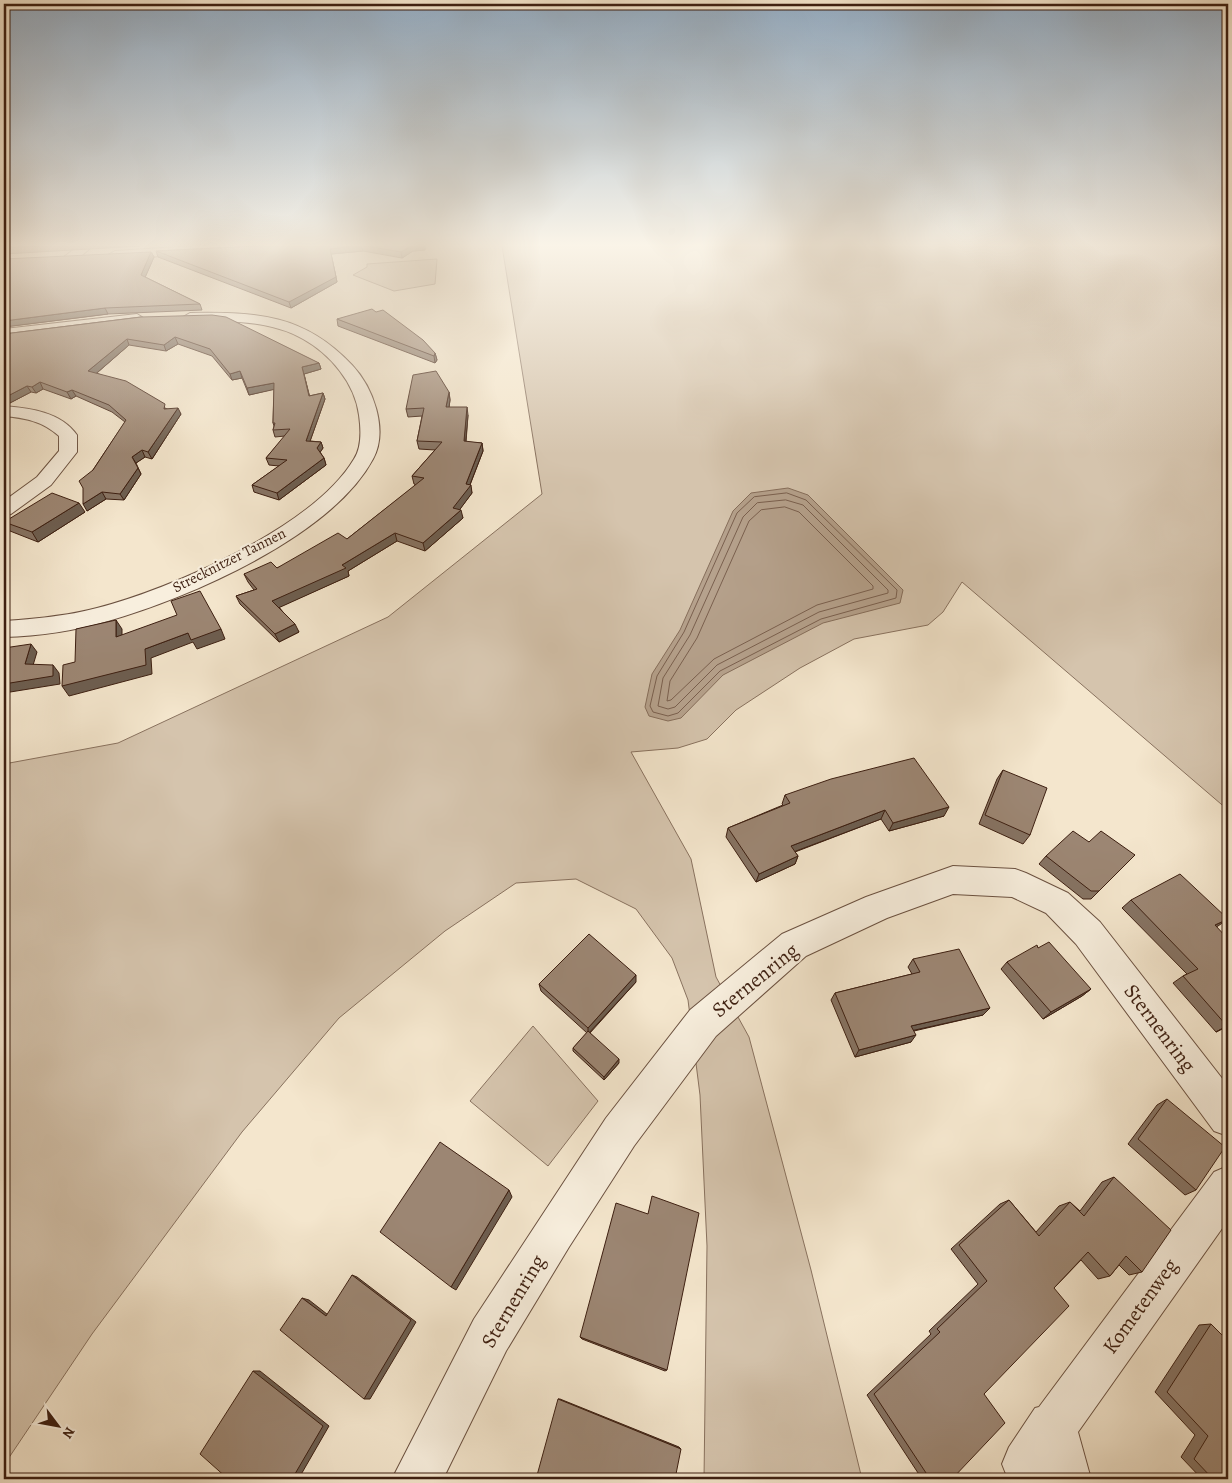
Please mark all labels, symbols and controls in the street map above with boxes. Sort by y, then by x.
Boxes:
street label: Strecknitzer Tannen [169,523,289,597]
street label: Sternenring [706,936,805,1024]
street label: Sternenring [1118,978,1203,1078]
street label: Sternenring [474,1249,552,1353]
street label: Kometenweg [1096,1252,1184,1359]
north arrow [32,1400,82,1450]
text: N [58,1423,79,1442]

